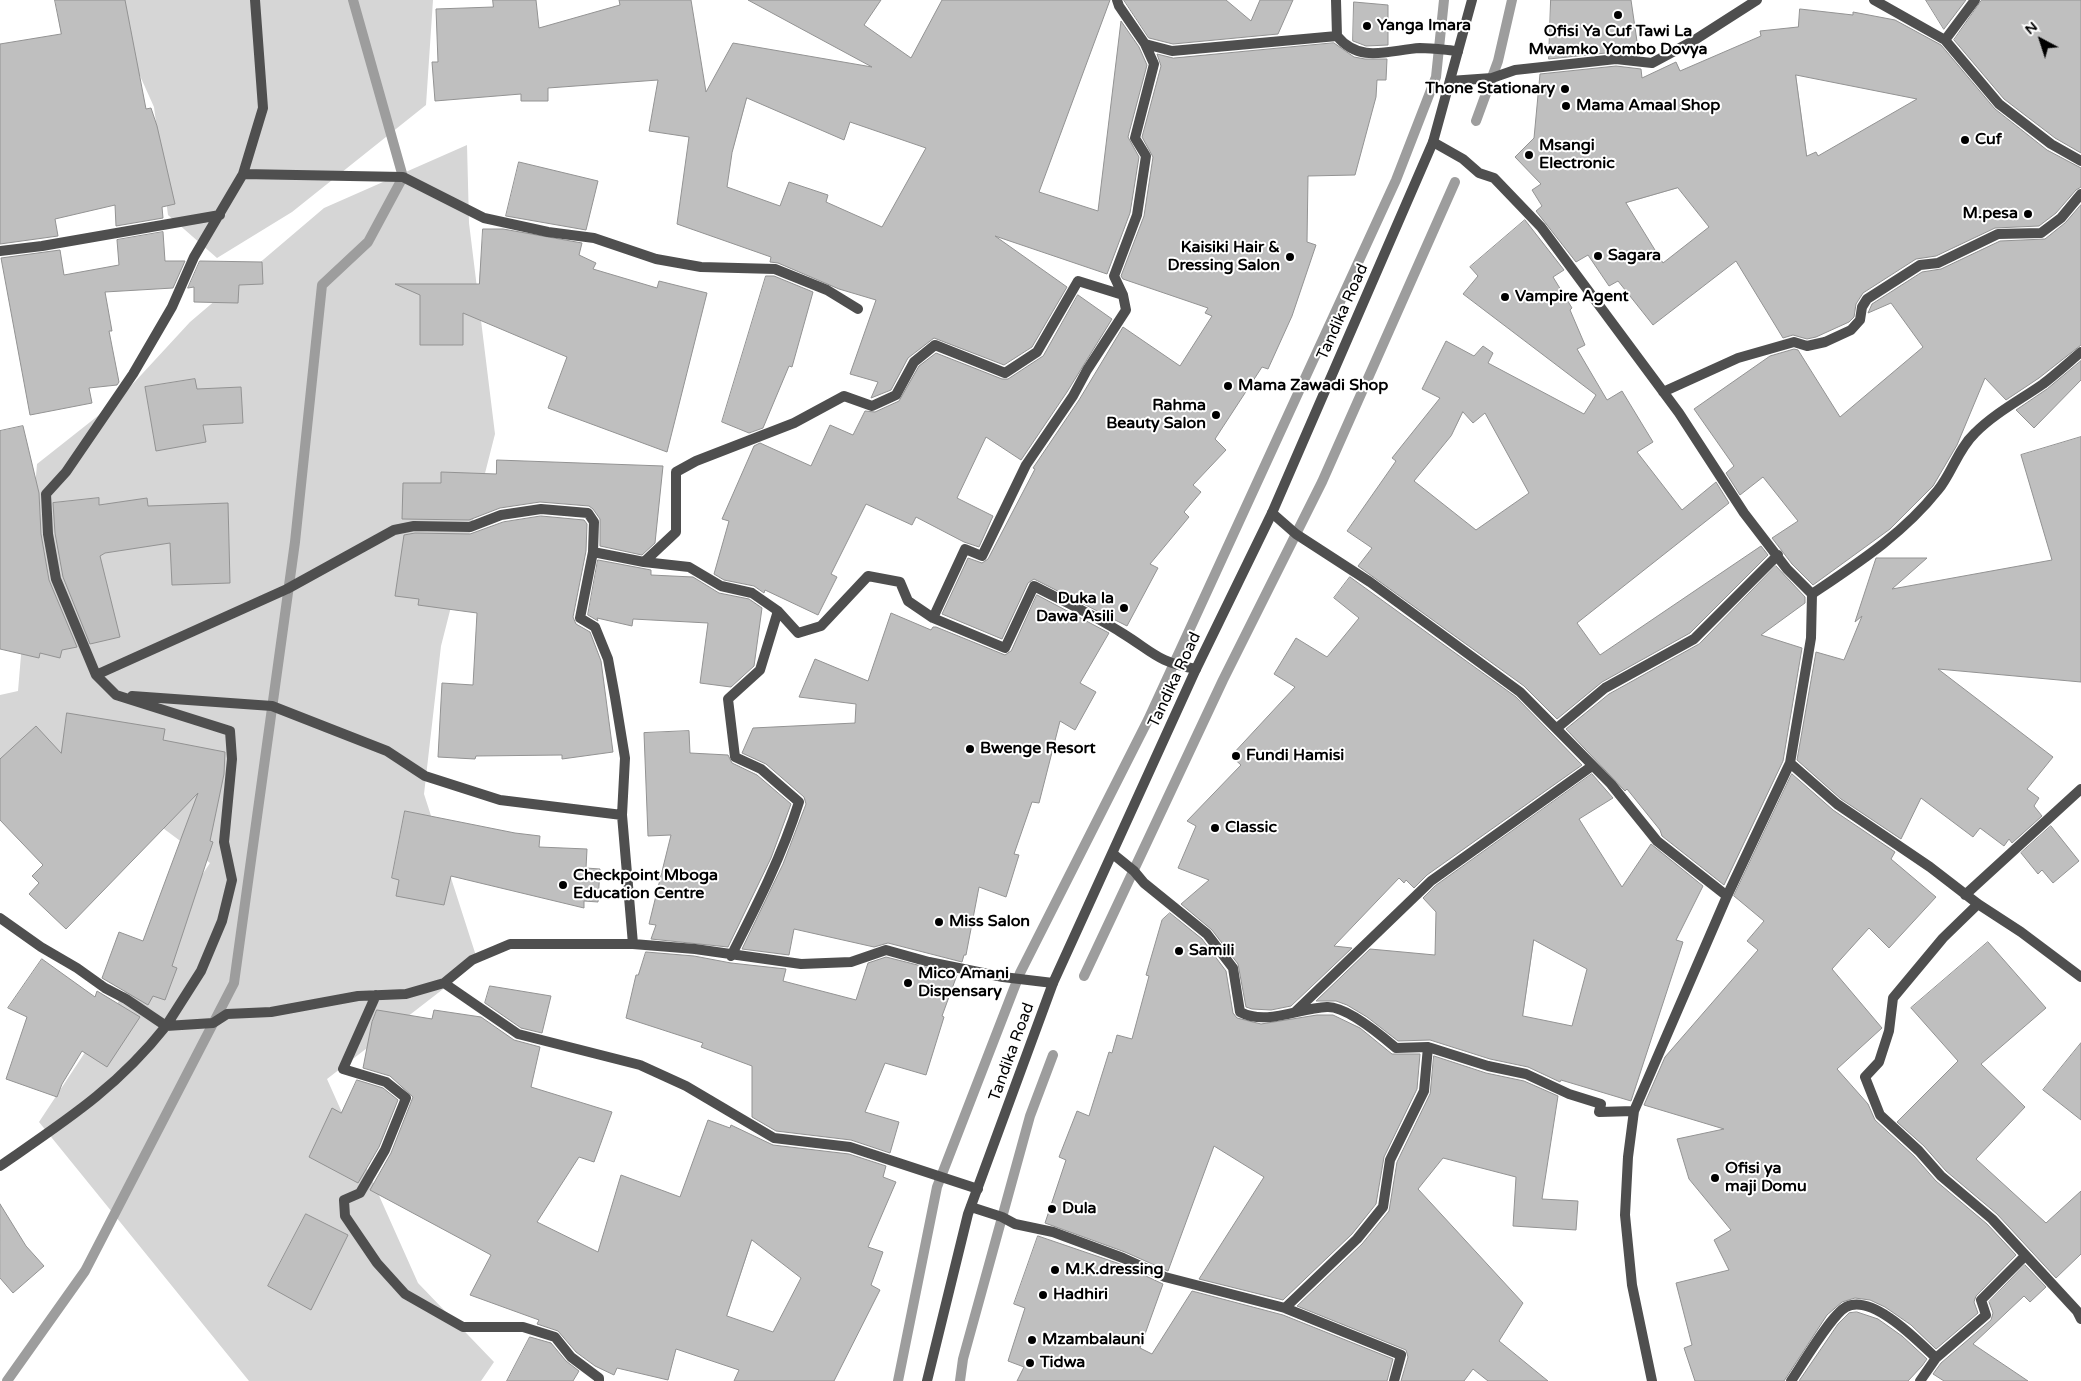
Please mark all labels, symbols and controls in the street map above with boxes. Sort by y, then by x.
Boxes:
marker: Ofisi Ya Cuf Tawi La Mwamko Yombo Dovya [1612,9,1624,21]
north arrow [2016,15,2066,65]
place label: Yanga Imara [1377,16,1471,36]
text: N [2021,18,2041,38]
marker: Yanga Imara [1361,20,1373,32]
place label: Ofisi Ya Cuf Tawi La Mwamko Yombo Dovya [1529,22,1707,60]
place label: Thone Stationary [1425,79,1555,99]
marker: Thone Stationary [1559,83,1571,95]
place label: Mama Amaal Shop [1576,96,1720,116]
marker: Mama Amaal Shop [1560,100,1572,112]
place label: Cuf [1975,130,2002,150]
marker: Cuf [1959,134,1971,146]
place label: Msangi Electronic [1539,136,1615,174]
marker: Msangi Electronic [1523,149,1535,161]
place label: M.pesa [1963,204,2018,224]
marker: M.pesa [2022,208,2034,220]
place label: Kaisiki Hair & Dressing Salon [1168,238,1280,276]
place label: Sagara [1608,246,1661,266]
marker: Sagara [1592,250,1604,262]
marker: Kaisiki Hair & Dressing Salon [1284,251,1296,263]
street label: Tandika Road [1313,261,1373,363]
place label: Vampire Agent [1515,287,1629,307]
marker: Vampire Agent [1499,291,1511,303]
place label: Mama Zawadi Shop [1238,376,1388,396]
marker: Mama Zawadi Shop [1222,380,1234,392]
place label: Rahma Beauty Salon [1106,396,1206,434]
marker: Rahma Beauty Salon [1210,409,1222,421]
place label: Duka la Dawa Asili [1036,589,1114,627]
marker: Duka la Dawa Asili [1118,602,1130,614]
street label: Tandika Road [1144,629,1206,731]
place label: Bwenge Resort [980,739,1096,759]
marker: Bwenge Resort [964,743,976,755]
place label: Fundi Hamisi [1246,746,1344,766]
marker: Fundi Hamisi [1230,750,1242,762]
place label: Classic [1225,818,1277,838]
marker: Classic [1209,822,1221,834]
place label: Checkpoint Mboga Education Centre [573,866,718,904]
marker: Checkpoint Mboga Education Centre [557,879,569,891]
place label: Miss Salon [949,912,1030,932]
marker: Miss Salon [933,916,945,928]
place label: Samili [1189,941,1234,961]
marker: Samili [1173,945,1185,957]
place label: Mico Amani Dispensary [918,964,1009,1002]
marker: Mico Amani Dispensary [902,977,914,989]
street label: Tandika Road [985,1000,1039,1104]
place label: Ofisi ya maji Domu [1725,1159,1807,1197]
marker: Ofisi ya maji Domu [1709,1172,1721,1184]
place label: Dula [1062,1199,1097,1219]
marker: Dula [1046,1203,1058,1215]
place label: M.K.dressing [1065,1260,1164,1280]
marker: M.K.dressing [1049,1264,1061,1276]
place label: Hadhiri [1053,1285,1108,1305]
marker: Hadhiri [1037,1289,1049,1301]
place label: Mzambalauni [1042,1330,1145,1350]
marker: Mzambalauni [1026,1334,1038,1346]
place label: Tidwa [1040,1353,1085,1373]
marker: Tidwa [1024,1357,1036,1369]

